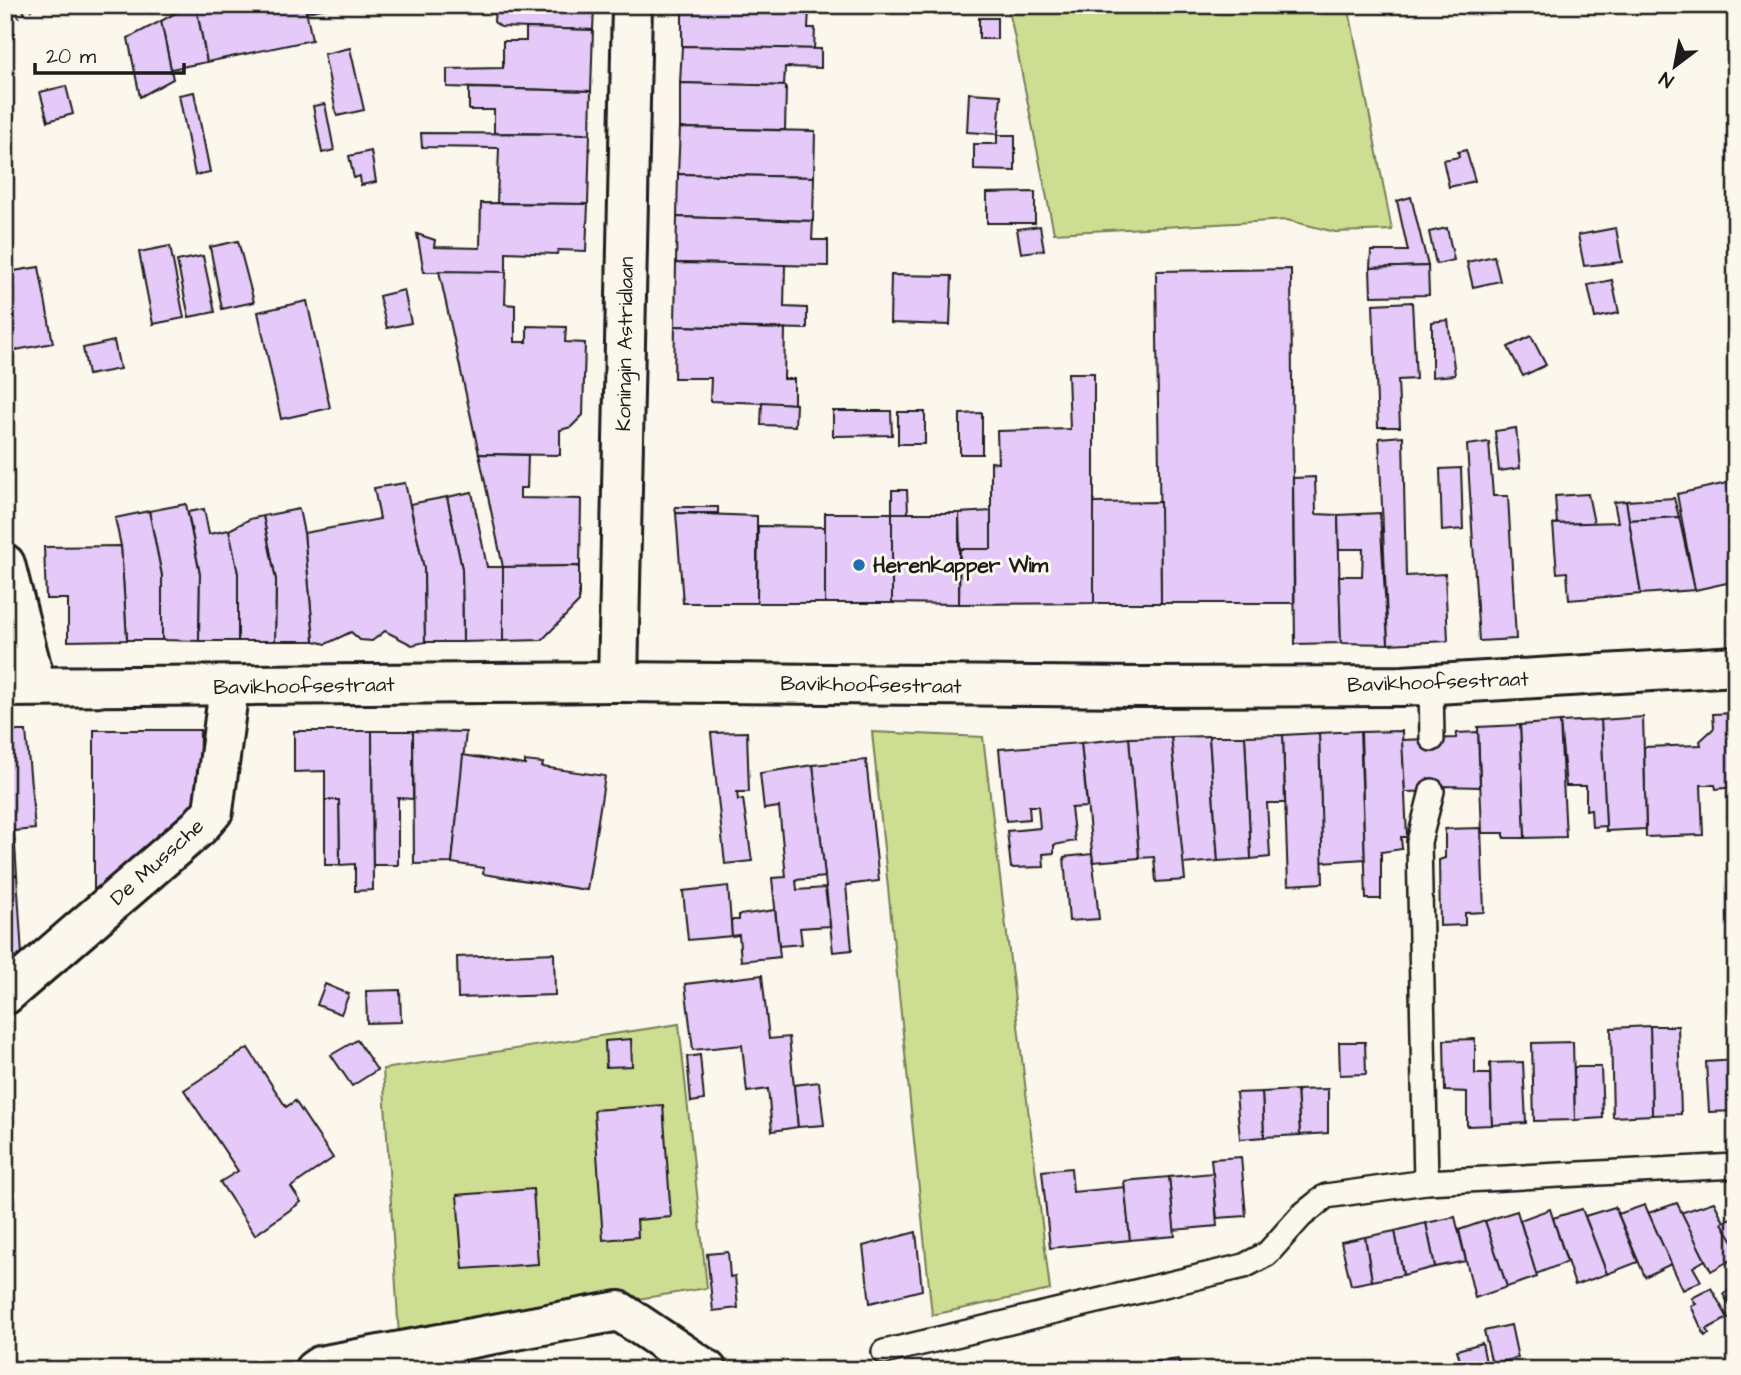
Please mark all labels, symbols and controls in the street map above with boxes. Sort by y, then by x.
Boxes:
scale bar [35,32,184,76]
north arrow [1640,32,1710,102]
text: 20 m [46,42,97,71]
text: N [1655,64,1679,94]
street label: Koningin Astridlaan [609,256,643,432]
place label: Herenkapper Wim [873,551,1049,581]
marker: Herenkapper Wim [851,557,867,573]
street label: Bavikhoofsestraat [1347,664,1530,700]
street label: Bavikhoofsestraat [780,669,962,701]
street label: Bavikhoofsestraat [213,670,395,702]
street label: De Mussche [104,812,210,912]

